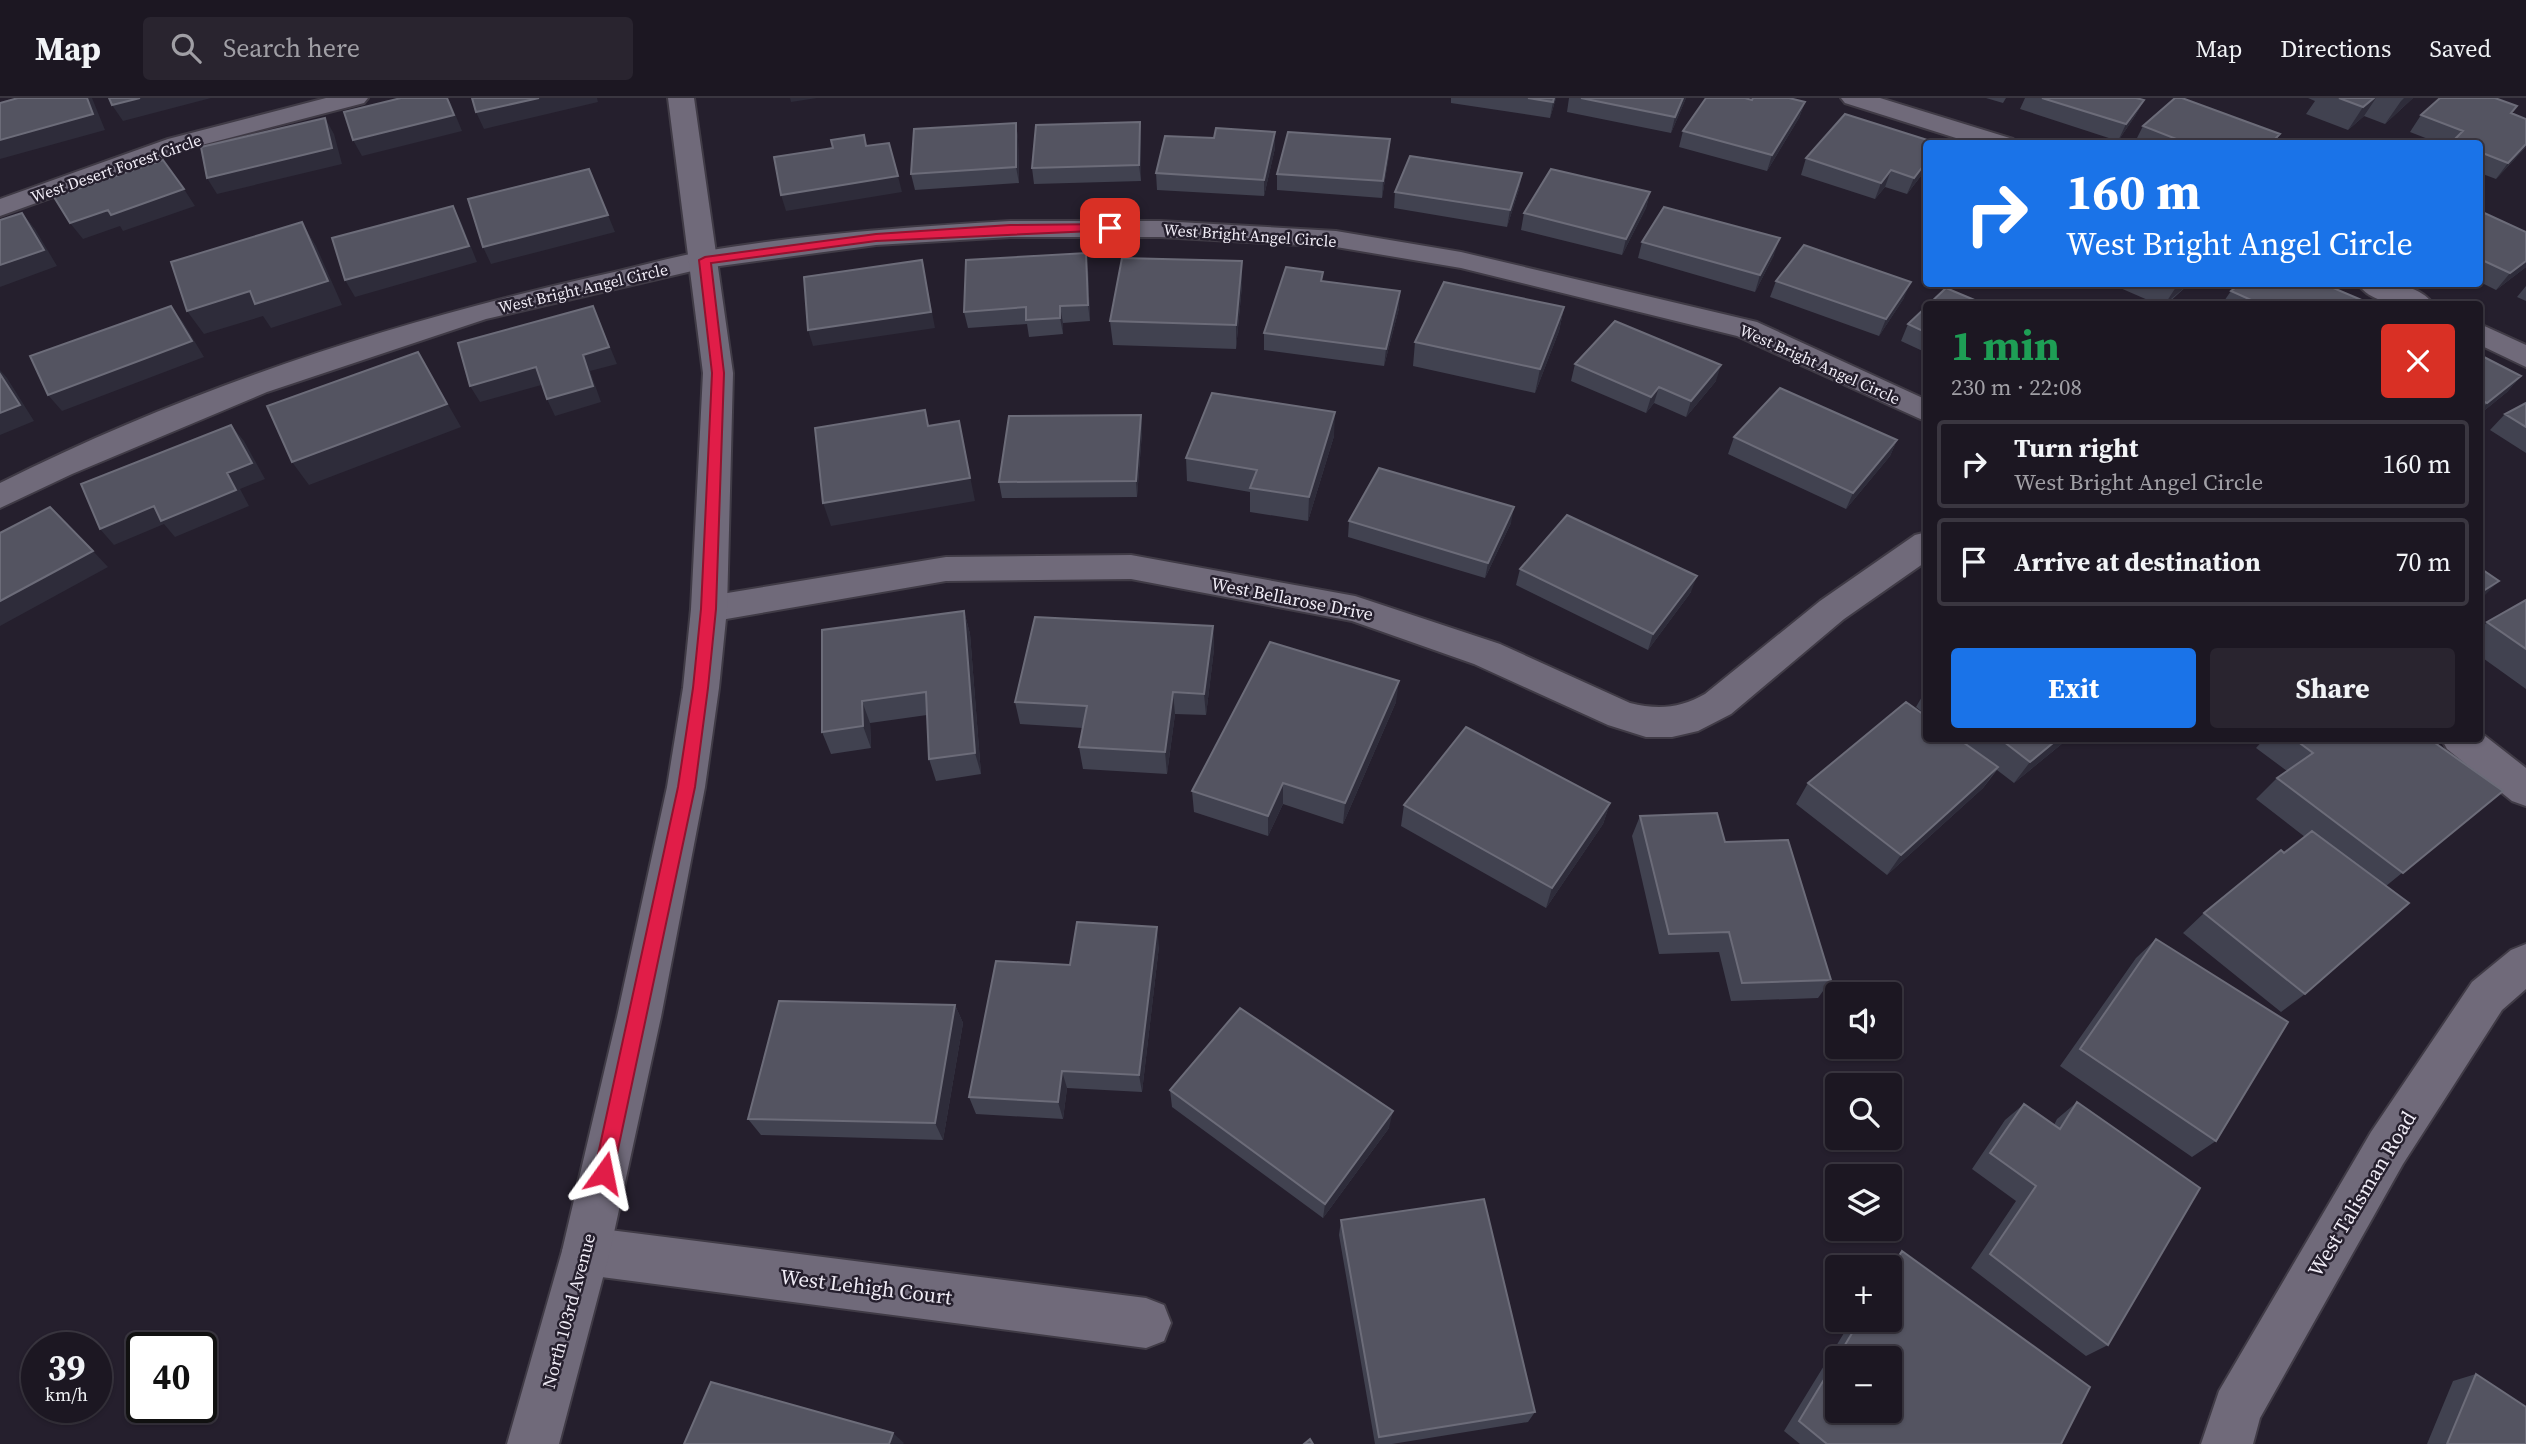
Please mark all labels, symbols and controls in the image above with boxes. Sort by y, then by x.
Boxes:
search box [143,17,633,80]
text: Map [35,26,101,71]
icon: search [167,29,205,67]
text: Search here [223,30,360,66]
text: Map [2195,32,2242,65]
text: Directions [2280,32,2391,65]
text: Saved [2429,32,2491,65]
street label: West Desert Forest Circle [28,128,204,208]
text: 160 m [2066,158,2201,225]
icon: right [1951,168,2042,259]
pin [1080,198,1140,258]
icon: arrive [1091,209,1129,247]
street label: West Bright Angel Circle [1163,218,1337,252]
text: West Bright Angel Circle [2066,222,2413,266]
street label: West Bright Angel Circle [496,258,670,318]
text: 1 min [1951,316,2060,374]
street label: West Bright Angel Circle [1736,319,1904,409]
button: close [2381,324,2455,398]
text: 230 m · 22:08 [1951,371,2082,403]
text: Turn right [2014,430,2138,466]
icon: right [1955,445,1993,483]
text: 160 m [2383,446,2451,482]
text: West Bright Angel Circle [2014,466,2263,498]
icon: arrive [1955,543,1993,581]
text: Arrive at destination [2014,544,2261,580]
text: 70 m [2396,544,2451,580]
street label: West Bellarose Drive [1209,571,1375,627]
button: Exit [1951,648,2196,728]
button: Share [2210,648,2455,728]
map controls [1825,982,1902,1423]
button: sound [1825,982,1902,1059]
button: search [1825,1073,1902,1150]
street label: West Talisman Road [2301,1105,2423,1282]
position arrow [567,1136,641,1210]
button: layers [1825,1164,1902,1241]
street label: North 103rd Avenue [536,1231,601,1391]
button: + [1825,1255,1902,1332]
street label: West Lehigh Court [778,1262,954,1311]
speed limit sign: 40 [126,1332,217,1423]
text: 39 [48,1344,85,1392]
button: − [1825,1346,1902,1423]
text: km/h [45,1382,88,1407]

